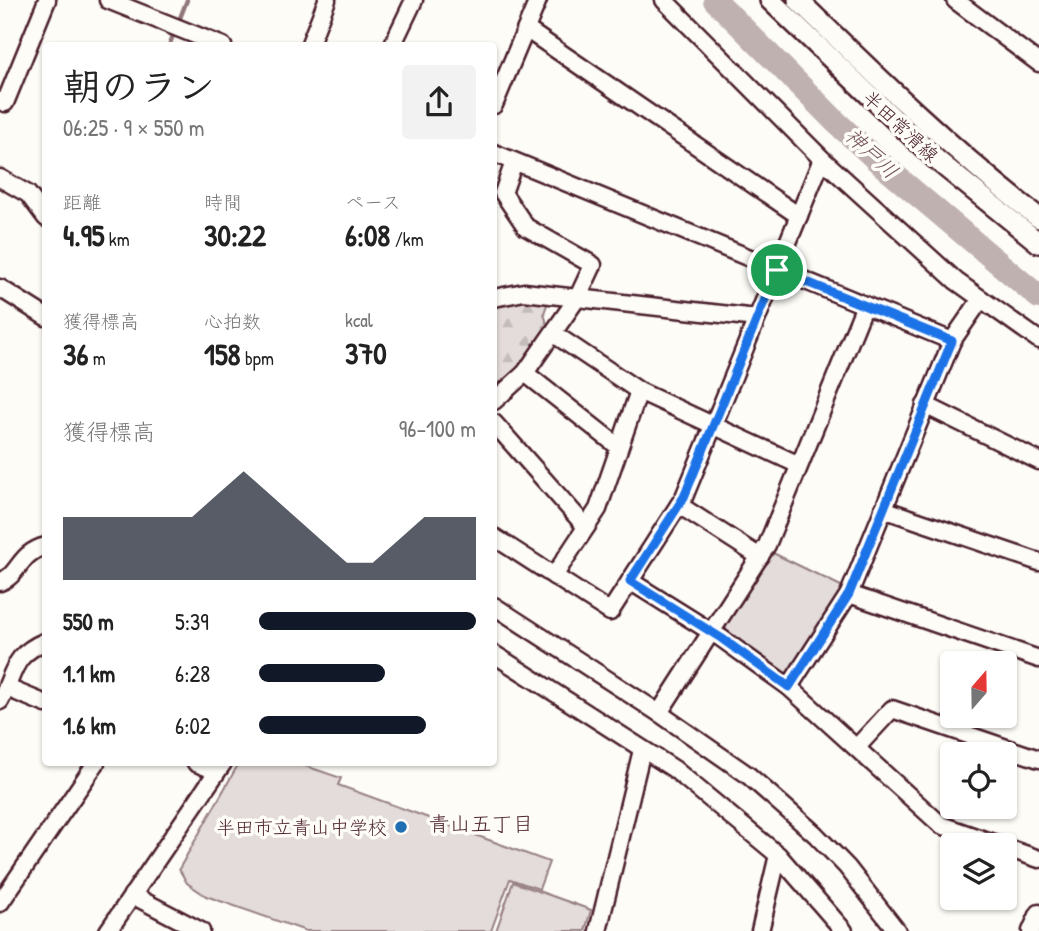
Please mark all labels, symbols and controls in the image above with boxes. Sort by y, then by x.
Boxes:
text: 朝のラン [63,60,215,112]
button: share [402,65,476,139]
street label: 半田常滑線 [857,84,945,168]
text: 06:25 · 9 × 550 m [63,112,204,143]
water label: 神戸川 [839,121,905,185]
text: 距離 [63,189,101,215]
text: 時間 [204,189,242,215]
text: ペース [345,189,401,215]
text: 4.95 [63,215,104,255]
text: 30:22 [204,215,266,255]
text: 6:08 [345,215,390,255]
text: km [104,226,130,252]
text: /km [390,226,424,252]
pin [747,240,807,300]
icon: arrive [758,251,796,289]
text: kcal [345,307,373,333]
text: 獲得標高 [63,308,139,334]
text: 心拍数 [204,308,261,334]
text: 370 [345,333,387,373]
text: 36 [63,334,88,374]
text: 158 [204,334,241,374]
text: m [88,345,106,371]
text: bpm [241,345,274,371]
text: 96–100 m [399,413,476,444]
text: 獲得標高 [63,416,155,447]
text: 550 m [63,606,114,637]
text: 5:39 [175,606,209,637]
north arrow [940,651,1017,728]
map controls [940,651,1017,910]
text: 1.1 km [63,658,115,689]
text: 6:28 [175,658,210,689]
text: 1.6 km [63,710,116,741]
text: 6:02 [175,710,211,741]
button: locate [940,742,1017,819]
district label: 青山五丁目 [429,809,534,838]
place label: 半田市立青山中学校 [216,814,387,840]
marker: 半田市立青山中学校 [393,819,409,835]
button: layers [940,833,1017,910]

